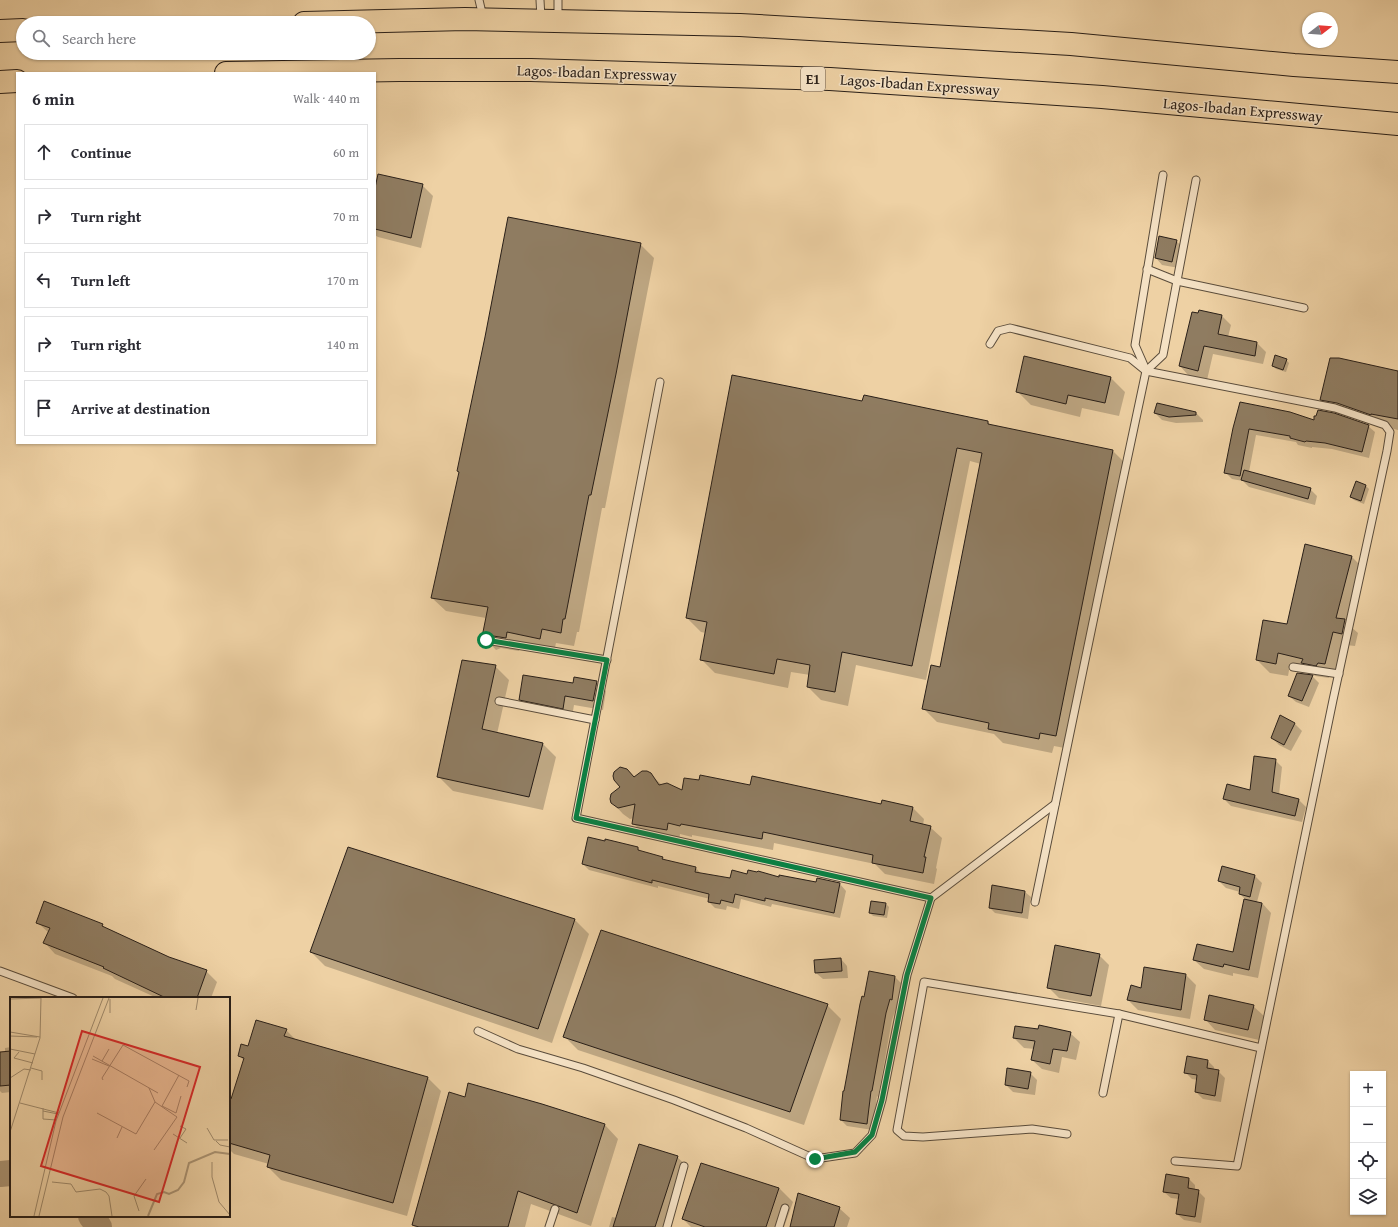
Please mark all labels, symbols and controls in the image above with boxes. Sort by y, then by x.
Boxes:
north arrow [1302,12,1338,48]
search box [16,16,376,60]
icon: search [30,27,52,49]
text: Search here [62,28,136,49]
street label: Lagos-Ibadan Expressway [517,59,678,86]
road number: E1 [801,67,825,91]
street label: Lagos-Ibadan Expressway [839,68,1001,101]
text: 6 min [32,86,74,111]
text: Walk · 440 m [293,89,360,108]
street label: Lagos-Ibadan Expressway [1162,92,1324,127]
icon: ahead [33,141,55,163]
text: Continue [71,142,132,163]
text: 60 m [333,143,359,162]
icon: right [33,205,55,227]
text: Turn right [71,206,142,227]
text: 70 m [333,207,359,226]
icon: left [33,269,55,291]
text: Turn left [71,270,130,291]
text: 170 m [327,271,359,290]
icon: right [33,333,55,355]
text: Turn right [71,334,142,355]
text: 140 m [327,335,359,354]
icon: arrive [33,397,55,419]
text: Arrive at destination [71,398,210,419]
route start [477,631,495,649]
inset map [10,997,230,1217]
map controls [1350,1071,1386,1215]
button: + [1350,1071,1386,1107]
button: − [1350,1107,1386,1143]
button: locate [1350,1143,1386,1179]
route end [806,1150,824,1168]
button: layers [1350,1179,1386,1215]

